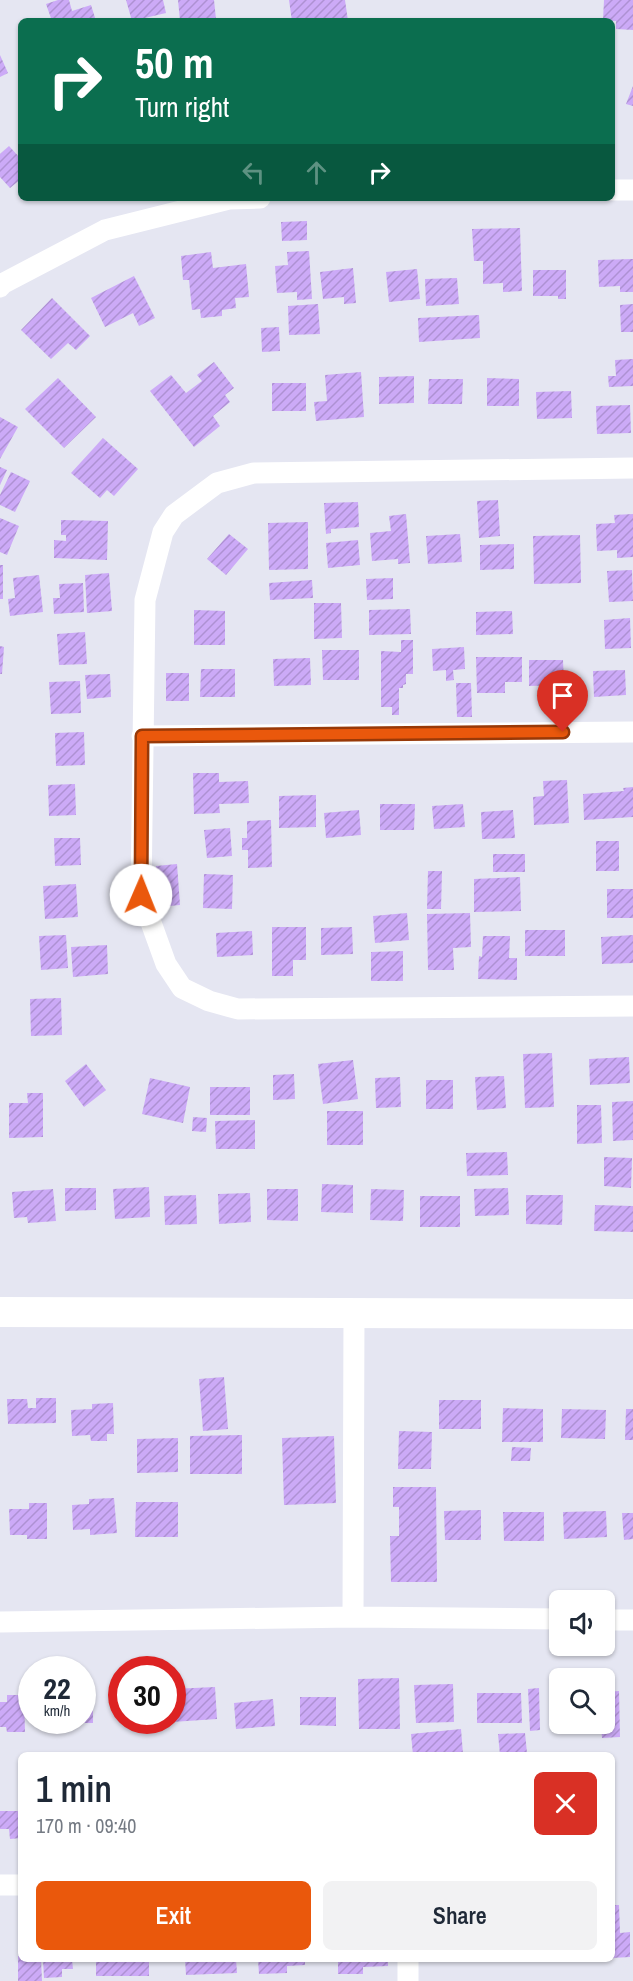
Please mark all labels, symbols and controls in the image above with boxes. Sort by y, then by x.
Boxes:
text: 50 m [135,35,214,91]
icon: right [36,42,114,120]
text: Turn right [135,89,229,125]
icon: left [237,156,270,189]
icon: ahead [300,156,333,189]
icon: right [363,156,396,189]
pin [537,670,588,732]
icon: arrive [546,679,579,712]
position arrow [109,863,173,927]
map controls [549,1590,615,1734]
button: sound [549,1590,615,1656]
speed limit sign: 30 [108,1656,186,1734]
text: 22 [43,1668,71,1708]
button: search [549,1668,615,1734]
text: km/h [44,1700,70,1721]
text: 1 min [36,1765,112,1813]
button: close [534,1772,597,1835]
text: 170 m · 09:40 [36,1812,136,1839]
button: Exit [36,1881,311,1950]
button: Share [323,1881,597,1950]

